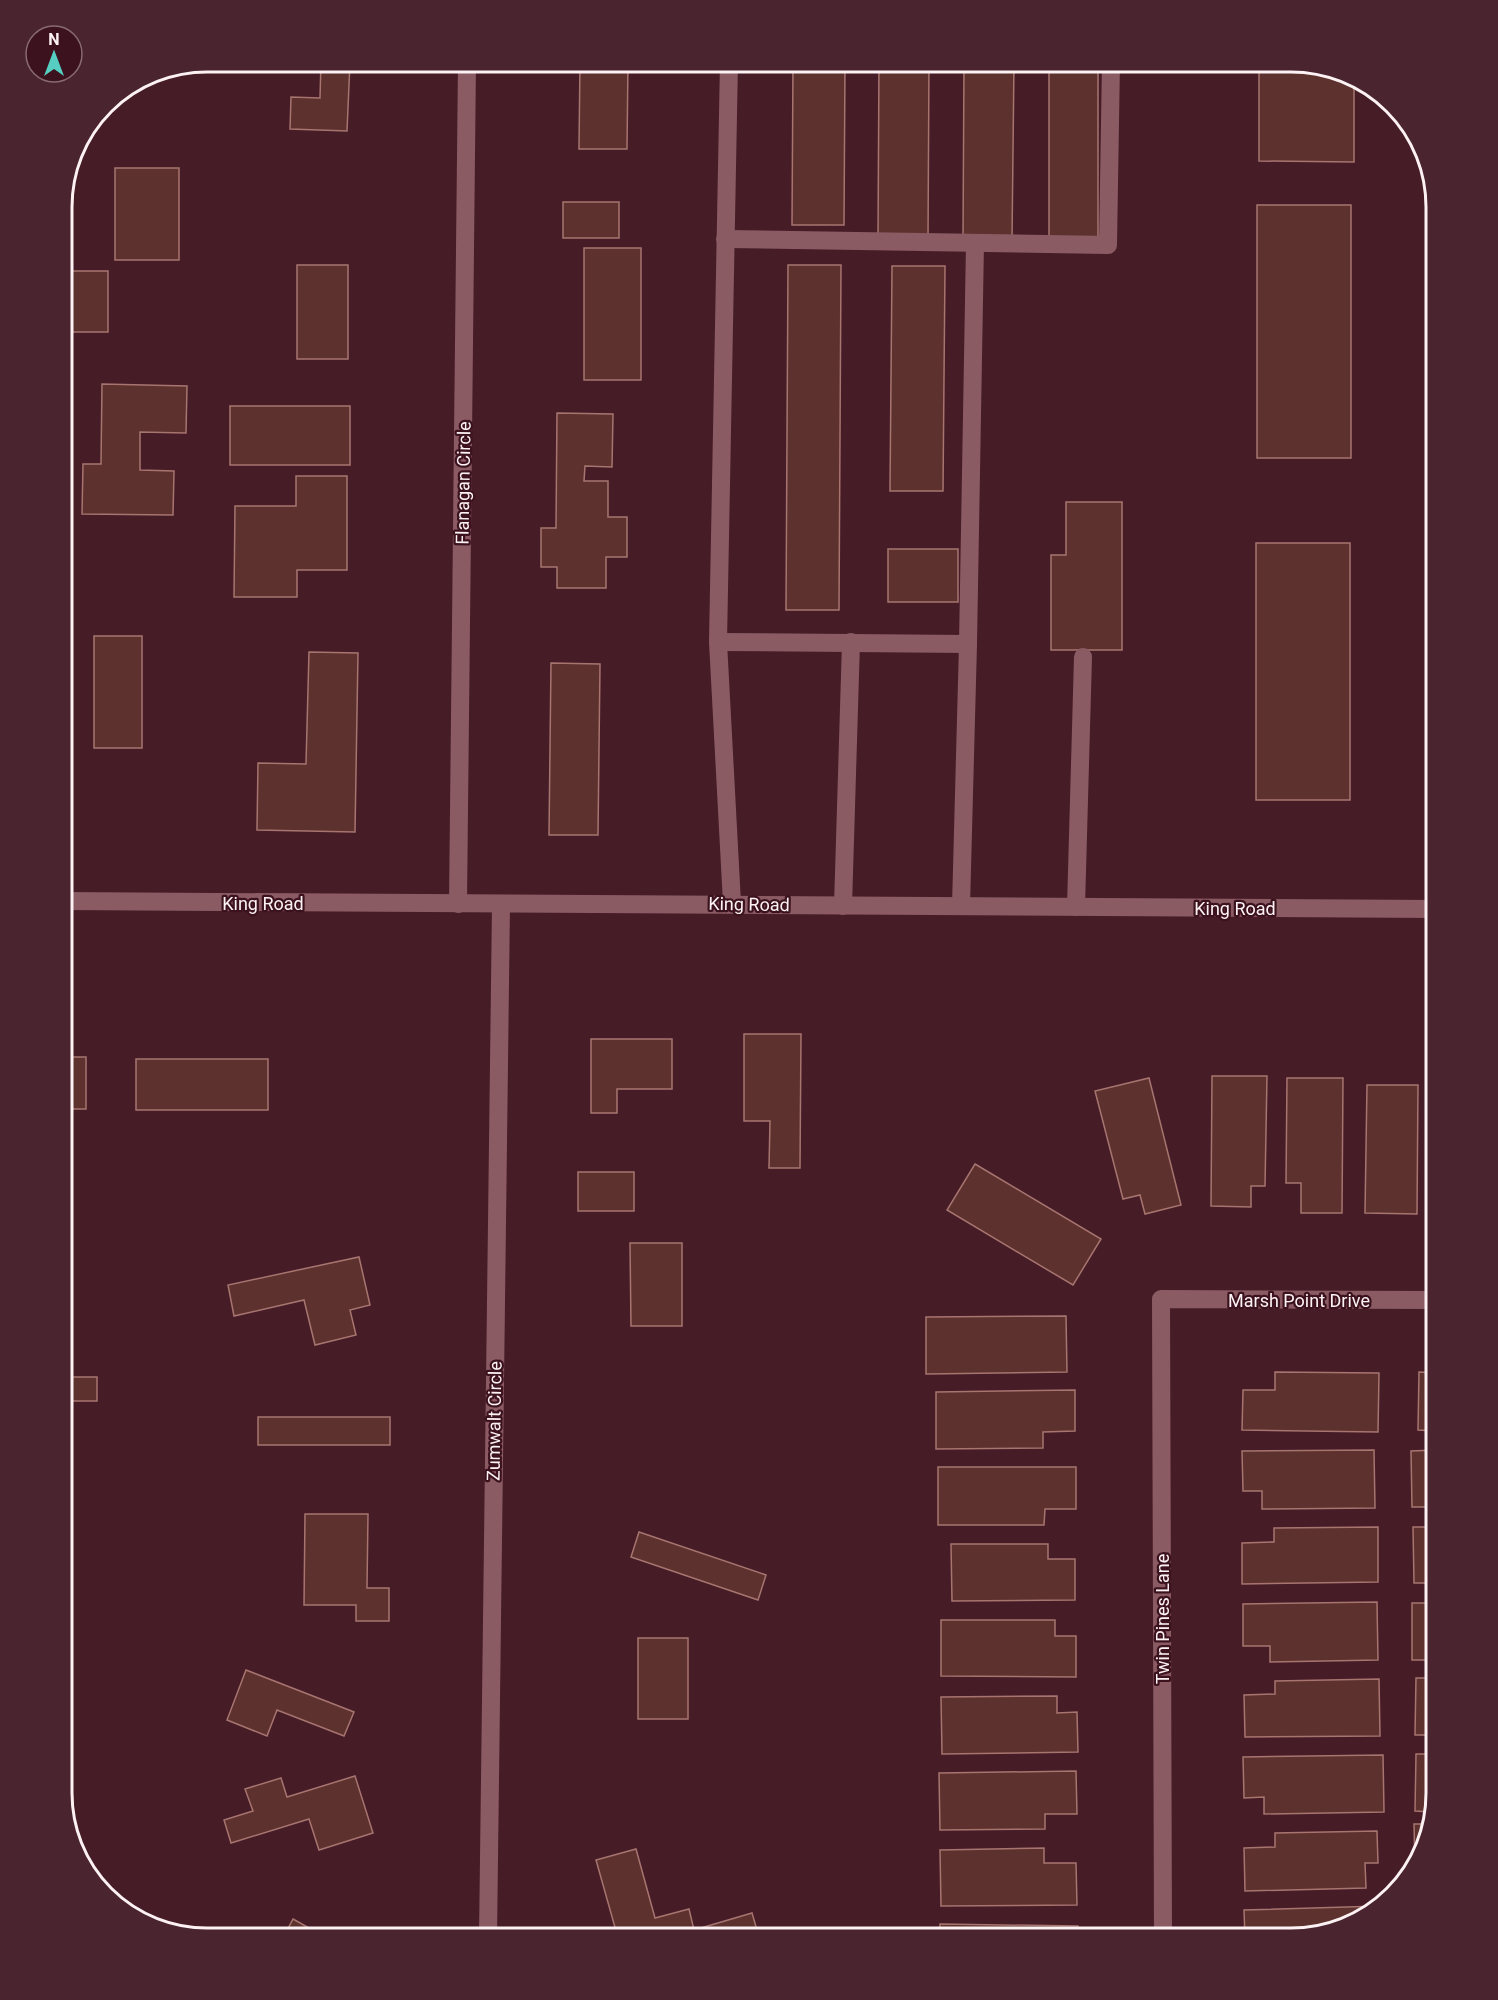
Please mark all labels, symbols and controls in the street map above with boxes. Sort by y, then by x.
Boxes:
north arrow [24,24,84,84]
text: N [48,30,60,49]
street label: Flanagan Circle [451,421,475,545]
street label: King Road [222,893,304,914]
street label: King Road [708,893,790,915]
street label: King Road [1194,898,1276,919]
street label: Marsh Point Drive [1228,1290,1370,1311]
street label: Zumwalt Circle [482,1361,506,1481]
street label: Twin Pines Lane [1152,1554,1173,1684]

